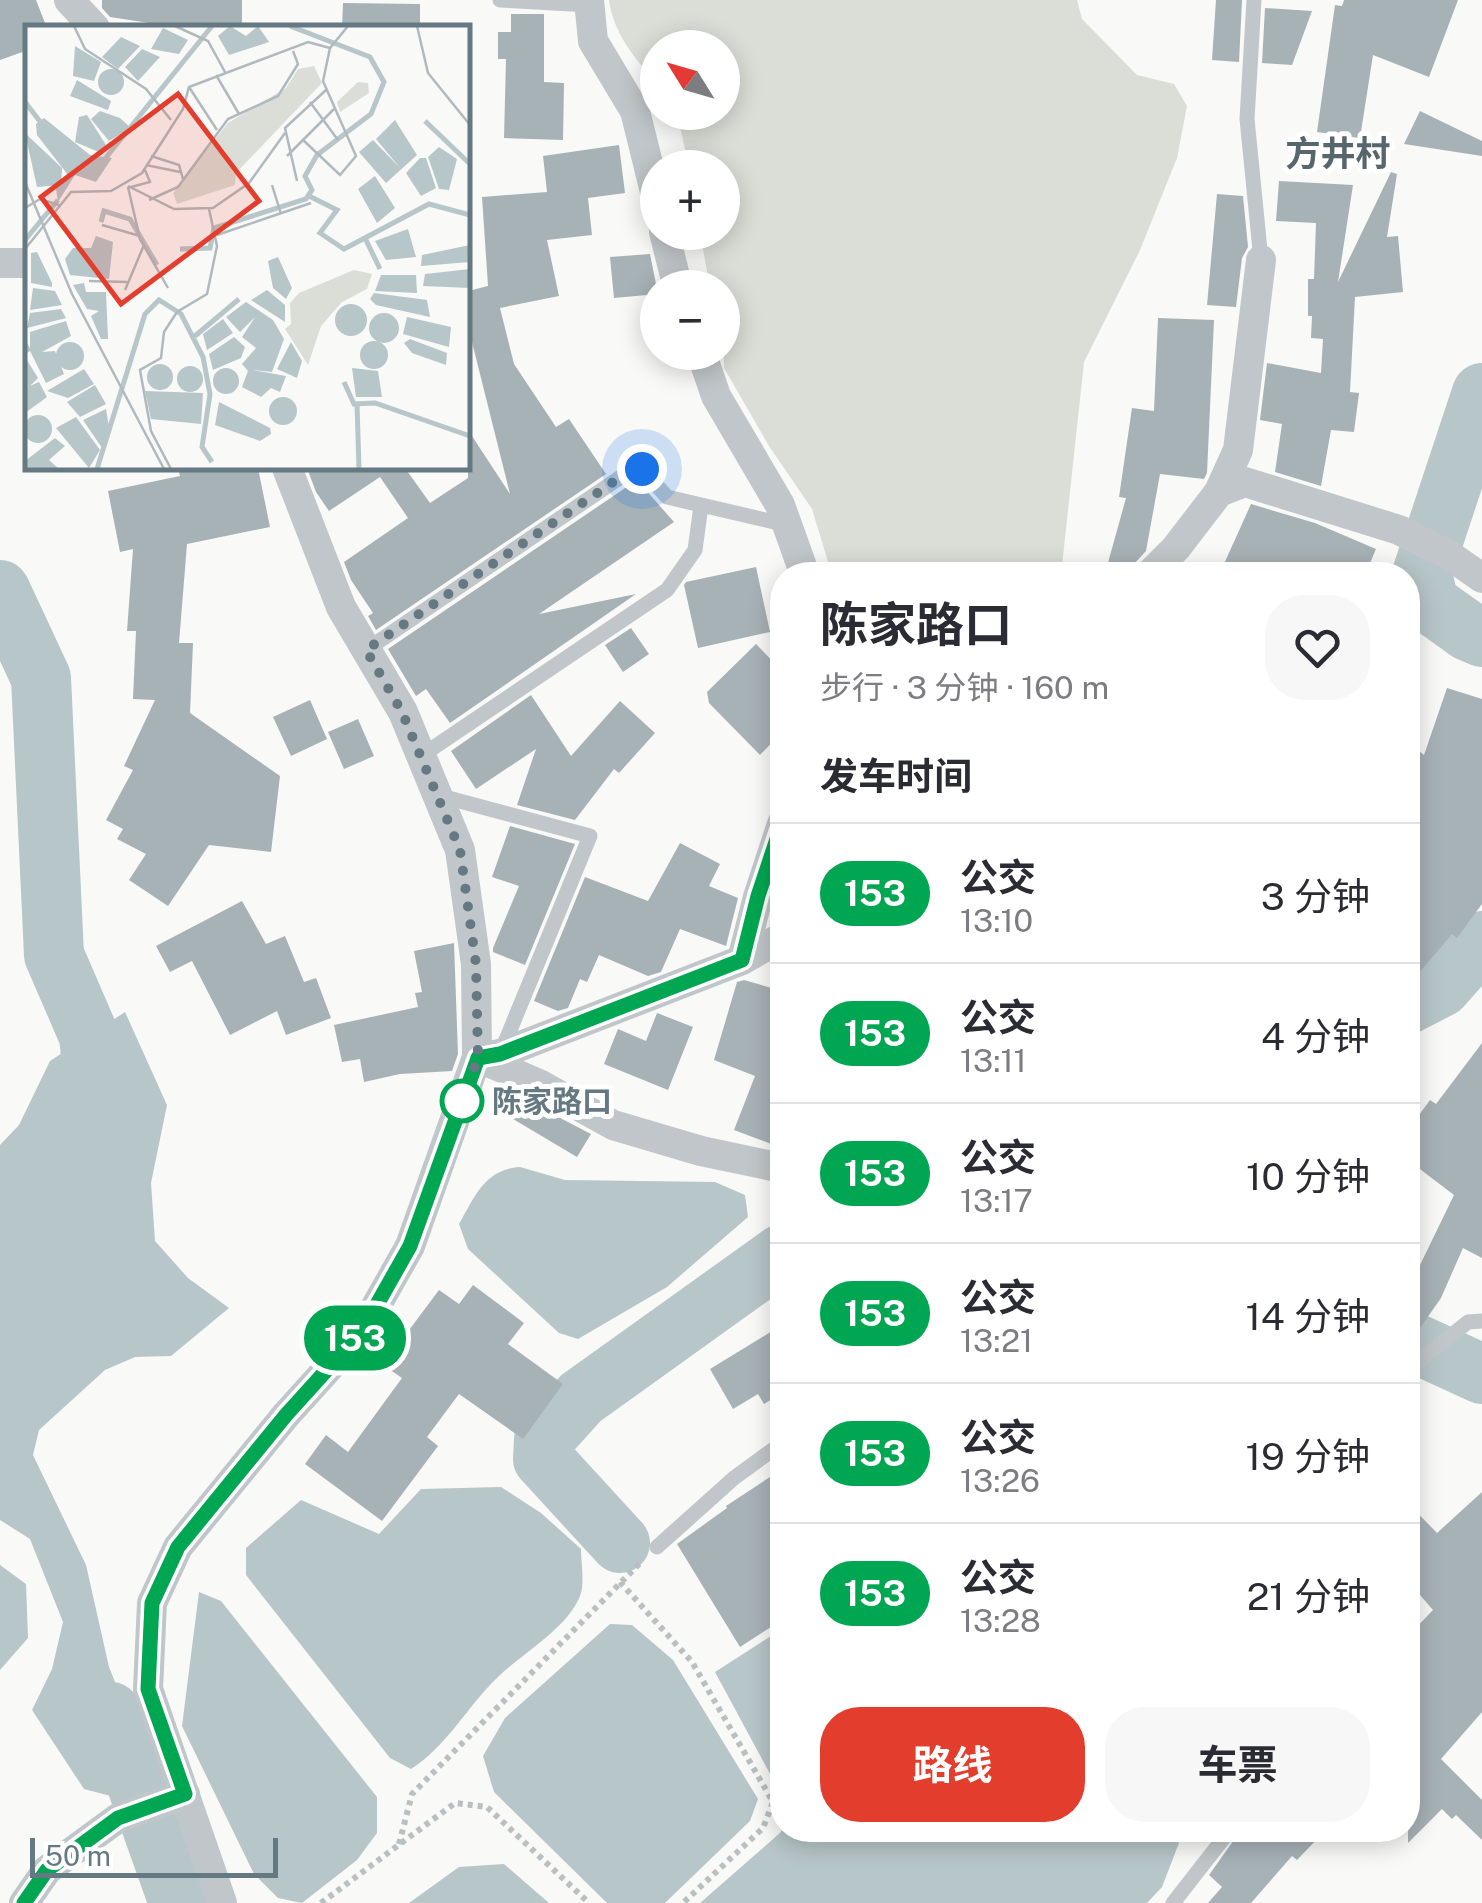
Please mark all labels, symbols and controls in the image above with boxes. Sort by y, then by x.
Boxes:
inset map [25,25,470,470]
north arrow [640,30,740,130]
map controls [640,30,740,370]
district label: 方井村 [1285,133,1391,174]
button: + [640,150,740,250]
button: − [640,270,740,370]
your location [617,444,667,494]
button: heart [1265,595,1370,700]
text: 陈家路口 [820,596,1012,653]
text: 步行 · 3 分钟 · 160 m [820,669,1109,706]
text: 发车时间 [820,754,972,799]
text: 公交 [960,855,1036,900]
text: 153 [844,873,906,914]
text: 3 分钟 [1261,874,1370,919]
text: 13:10 [960,902,1033,939]
text: 公交 [960,995,1036,1040]
text: 153 [844,1013,906,1054]
text: 4 分钟 [1261,1014,1370,1059]
text: 13:11 [960,1042,1026,1079]
marker: 陈家路口 [441,1080,483,1122]
place label: 陈家路口 [492,1083,612,1119]
text: 公交 [960,1135,1036,1180]
text: 153 [844,1153,906,1194]
text: 10 分钟 [1246,1154,1370,1199]
text: 13:17 [960,1182,1033,1219]
text: 公交 [960,1275,1036,1320]
text: 153 [844,1293,906,1334]
text: 14 分钟 [1245,1294,1370,1339]
line badge: 153 [298,1306,412,1370]
text: 153 [324,1318,386,1359]
text: 13:21 [960,1322,1033,1359]
text: 公交 [960,1415,1036,1460]
text: 153 [844,1433,906,1474]
text: 19 分钟 [1246,1434,1370,1479]
text: 13:26 [960,1462,1040,1499]
text: 公交 [960,1555,1036,1600]
text: 153 [844,1573,906,1614]
text: 21 分钟 [1247,1574,1370,1619]
text: 13:28 [960,1602,1041,1639]
button: 路线 [820,1707,1085,1822]
button: 车票 [1105,1707,1370,1822]
scale bar [30,1833,278,1878]
text: 50 m [45,1839,111,1872]

